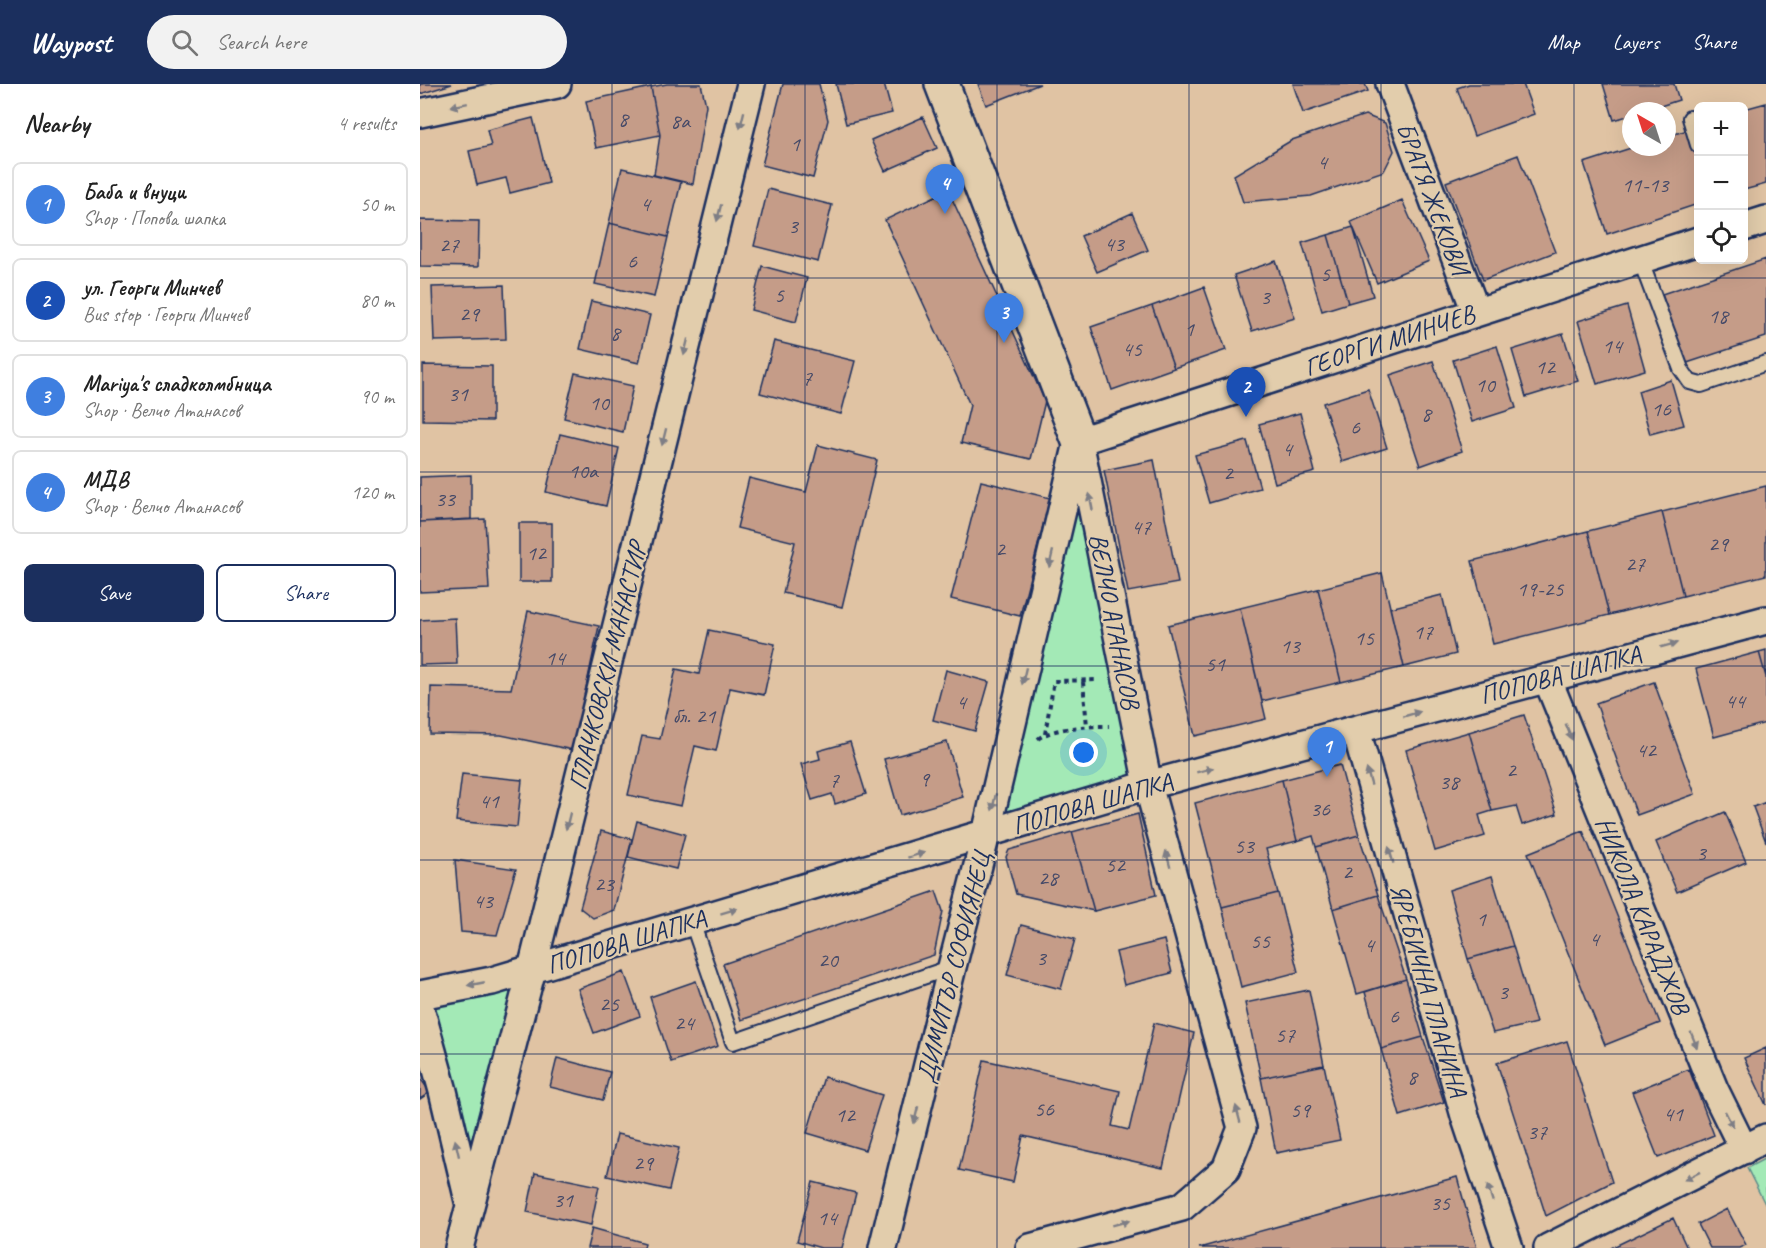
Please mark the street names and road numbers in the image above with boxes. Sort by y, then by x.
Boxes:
street label: БРАТЯ ЖЕКОВИ [1388,117,1478,283]
street label: ГЕОРГИ МИНЧЕВ [1300,297,1480,384]
street label: ВЕЛЧО АТАНАСОВ [1081,531,1148,713]
street label: ПЛАЧКОВСКИ МАНАСТИР [561,535,655,793]
street label: ПОПОВА ШАПКА [1476,637,1645,712]
street label: ПОПОВА ШАПКА [1008,765,1177,842]
street label: НИКОЛА КАРАДЖОВ [1588,812,1698,1021]
street label: ДИМИТЪР СОФИЯНЕЦ [909,846,999,1086]
street label: ЯРЕБИЧНА ПЛАНИНА [1382,880,1475,1102]
street label: ПОПОВА ШАПКА [542,901,711,981]

